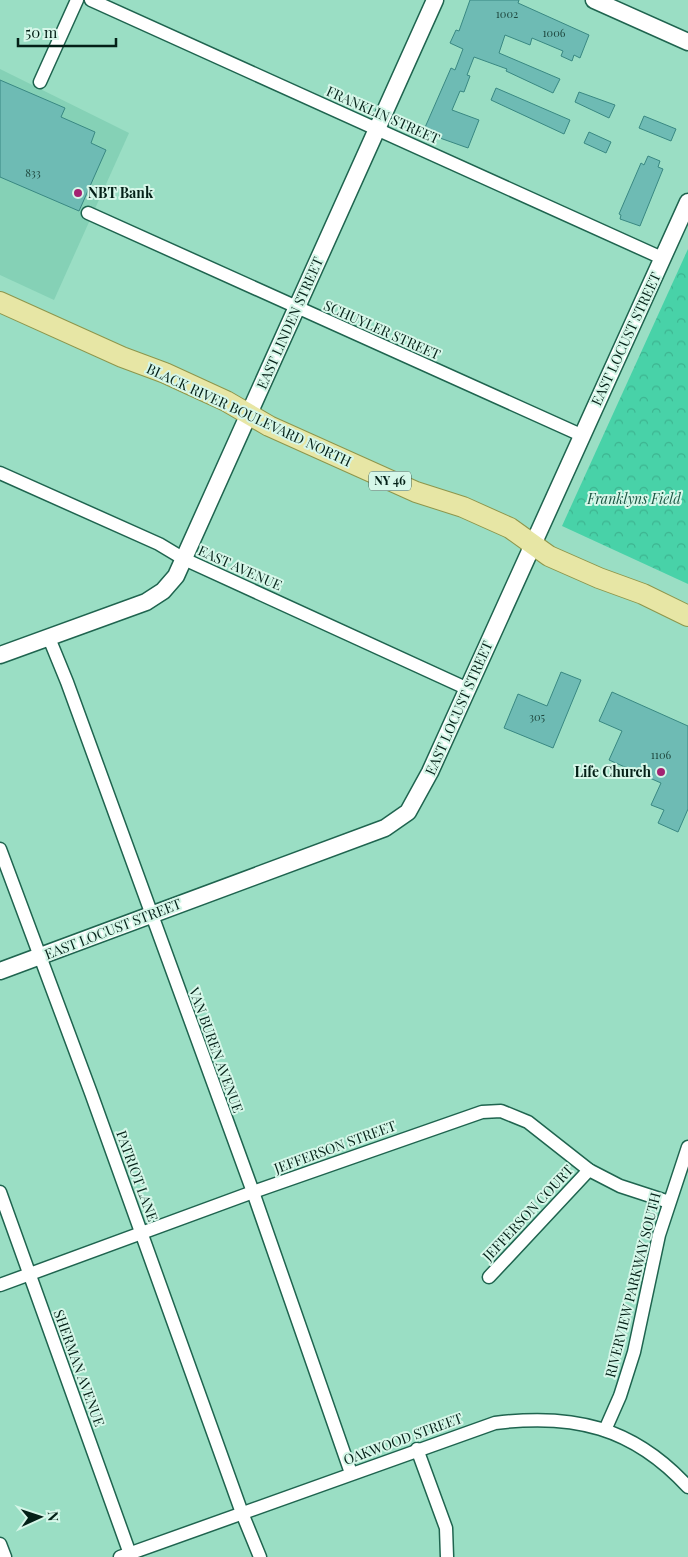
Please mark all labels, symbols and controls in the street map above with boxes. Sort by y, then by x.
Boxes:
house number: 1002 [496,6,518,21]
scale bar [18,15,115,47]
text: 50 m [25,22,58,42]
house number: 1006 [543,25,566,40]
street label: FRANKLIN STREET [324,81,443,148]
house number: 833 [25,165,41,180]
place label: NBT Bank [88,183,154,202]
marker: NBT Bank [72,187,84,199]
street label: EAST LINDEN STREET [252,254,327,392]
street label: EAST LOCUST STREET [586,269,665,409]
street label: SCHUYLER STREET [321,295,444,364]
street label: BLACK RIVER BOULEVARD NORTH [144,359,355,471]
road number: NY 46 [369,472,411,491]
park label: Franklyns Field [586,489,681,508]
street label: EAST AVENUE [195,541,285,594]
street label: EAST LOCUST STREET [420,637,497,778]
house number: 305 [529,709,545,724]
house number: 1106 [651,747,672,762]
place label: Life Church [574,762,651,781]
marker: Life Church [655,766,667,778]
street label: EAST LOCUST STREET [42,894,184,963]
street label: VAN BUREN AVENUE [185,984,248,1115]
street label: JEFFERSON STREET [270,1115,399,1178]
street label: PATRIOT LANE [112,1128,163,1224]
street label: JEFFERSON COURT [477,1160,577,1266]
street label: RIVERVIEW PARKWAY SOUTH [600,1190,665,1379]
street label: SHERMAN AVENUE [50,1307,109,1429]
street label: OAKWOOD STREET [341,1408,465,1469]
north arrow [15,1492,65,1542]
text: N [44,1511,63,1522]

